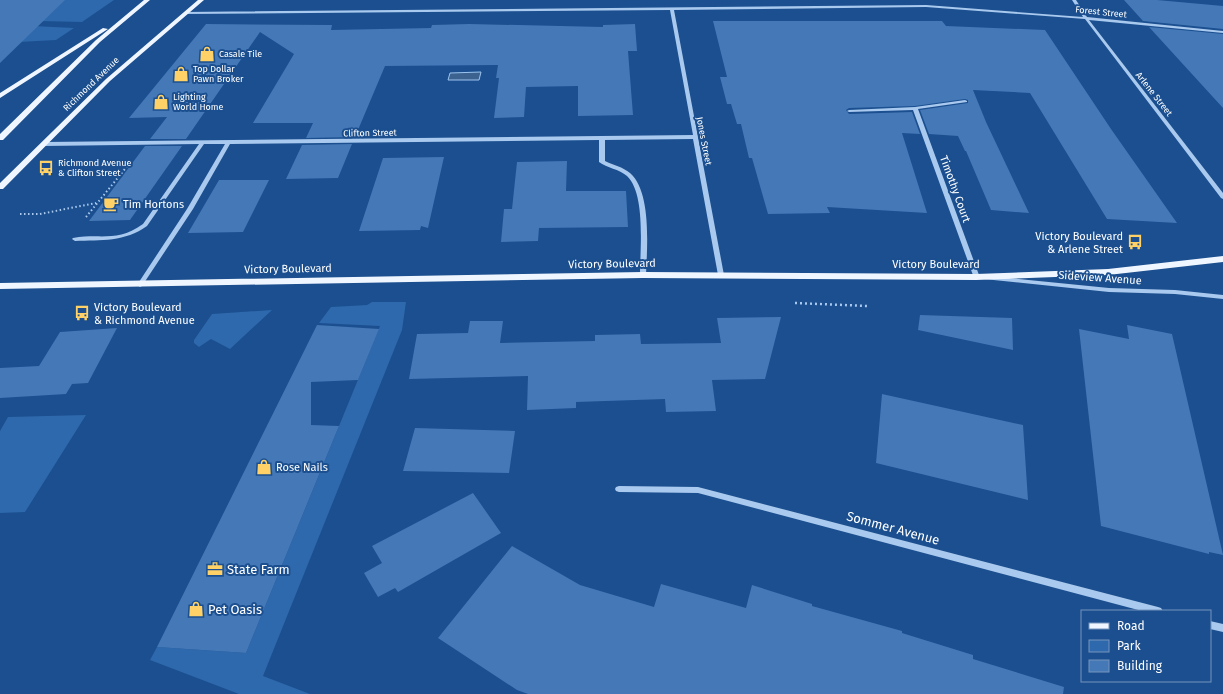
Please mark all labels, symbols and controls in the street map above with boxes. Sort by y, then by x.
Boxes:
street label: Forest Street [1075,4,1128,20]
shop icon: Casale Tile [198,45,216,63]
place label: Casale Tile [219,49,262,59]
street label: Richmond Avenue [61,55,121,113]
place label: Top Dollar Pawn Broker [193,64,244,84]
shop icon: Top Dollar Pawn Broker [172,65,190,83]
street label: Arlene Street [1134,70,1175,119]
place label: Lighting World Home [173,92,224,112]
shop icon: Lighting World Home [152,93,170,111]
street label: Jones Street [694,116,714,167]
street label: Clifton Street [343,128,398,138]
street label: Timothy Court [937,154,973,224]
place label: Richmond Avenue & Clifton Street [58,158,132,178]
bus stop icon: Richmond Avenue & Clifton Street [37,159,55,177]
cafe icon: Tim Hortons [102,195,120,213]
place label: Tim Hortons [123,198,184,211]
place label: Victory Boulevard & Arlene Street [1035,230,1123,256]
bus stop icon: Victory Boulevard & Arlene Street [1126,233,1144,251]
street label: Victory Boulevard [568,257,656,271]
street label: Victory Boulevard [892,258,980,271]
street label: Victory Boulevard [244,262,332,276]
street label: Sideview Avenue [1058,269,1142,287]
place label: Victory Boulevard & Richmond Avenue [94,301,195,327]
bus stop icon: Victory Boulevard & Richmond Avenue [73,304,91,322]
shop icon: Rose Nails [255,458,273,476]
place label: Rose Nails [276,461,328,474]
street label: Sommer Avenue [845,508,941,548]
office icon: State Farm [206,560,224,578]
place label: State Farm [227,562,290,577]
shop icon: Pet Oasis [187,600,205,618]
place label: Pet Oasis [208,602,262,617]
legend [1081,610,1211,682]
text: Road [1117,619,1145,633]
text: Park [1117,639,1141,653]
text: Building [1117,659,1163,673]

